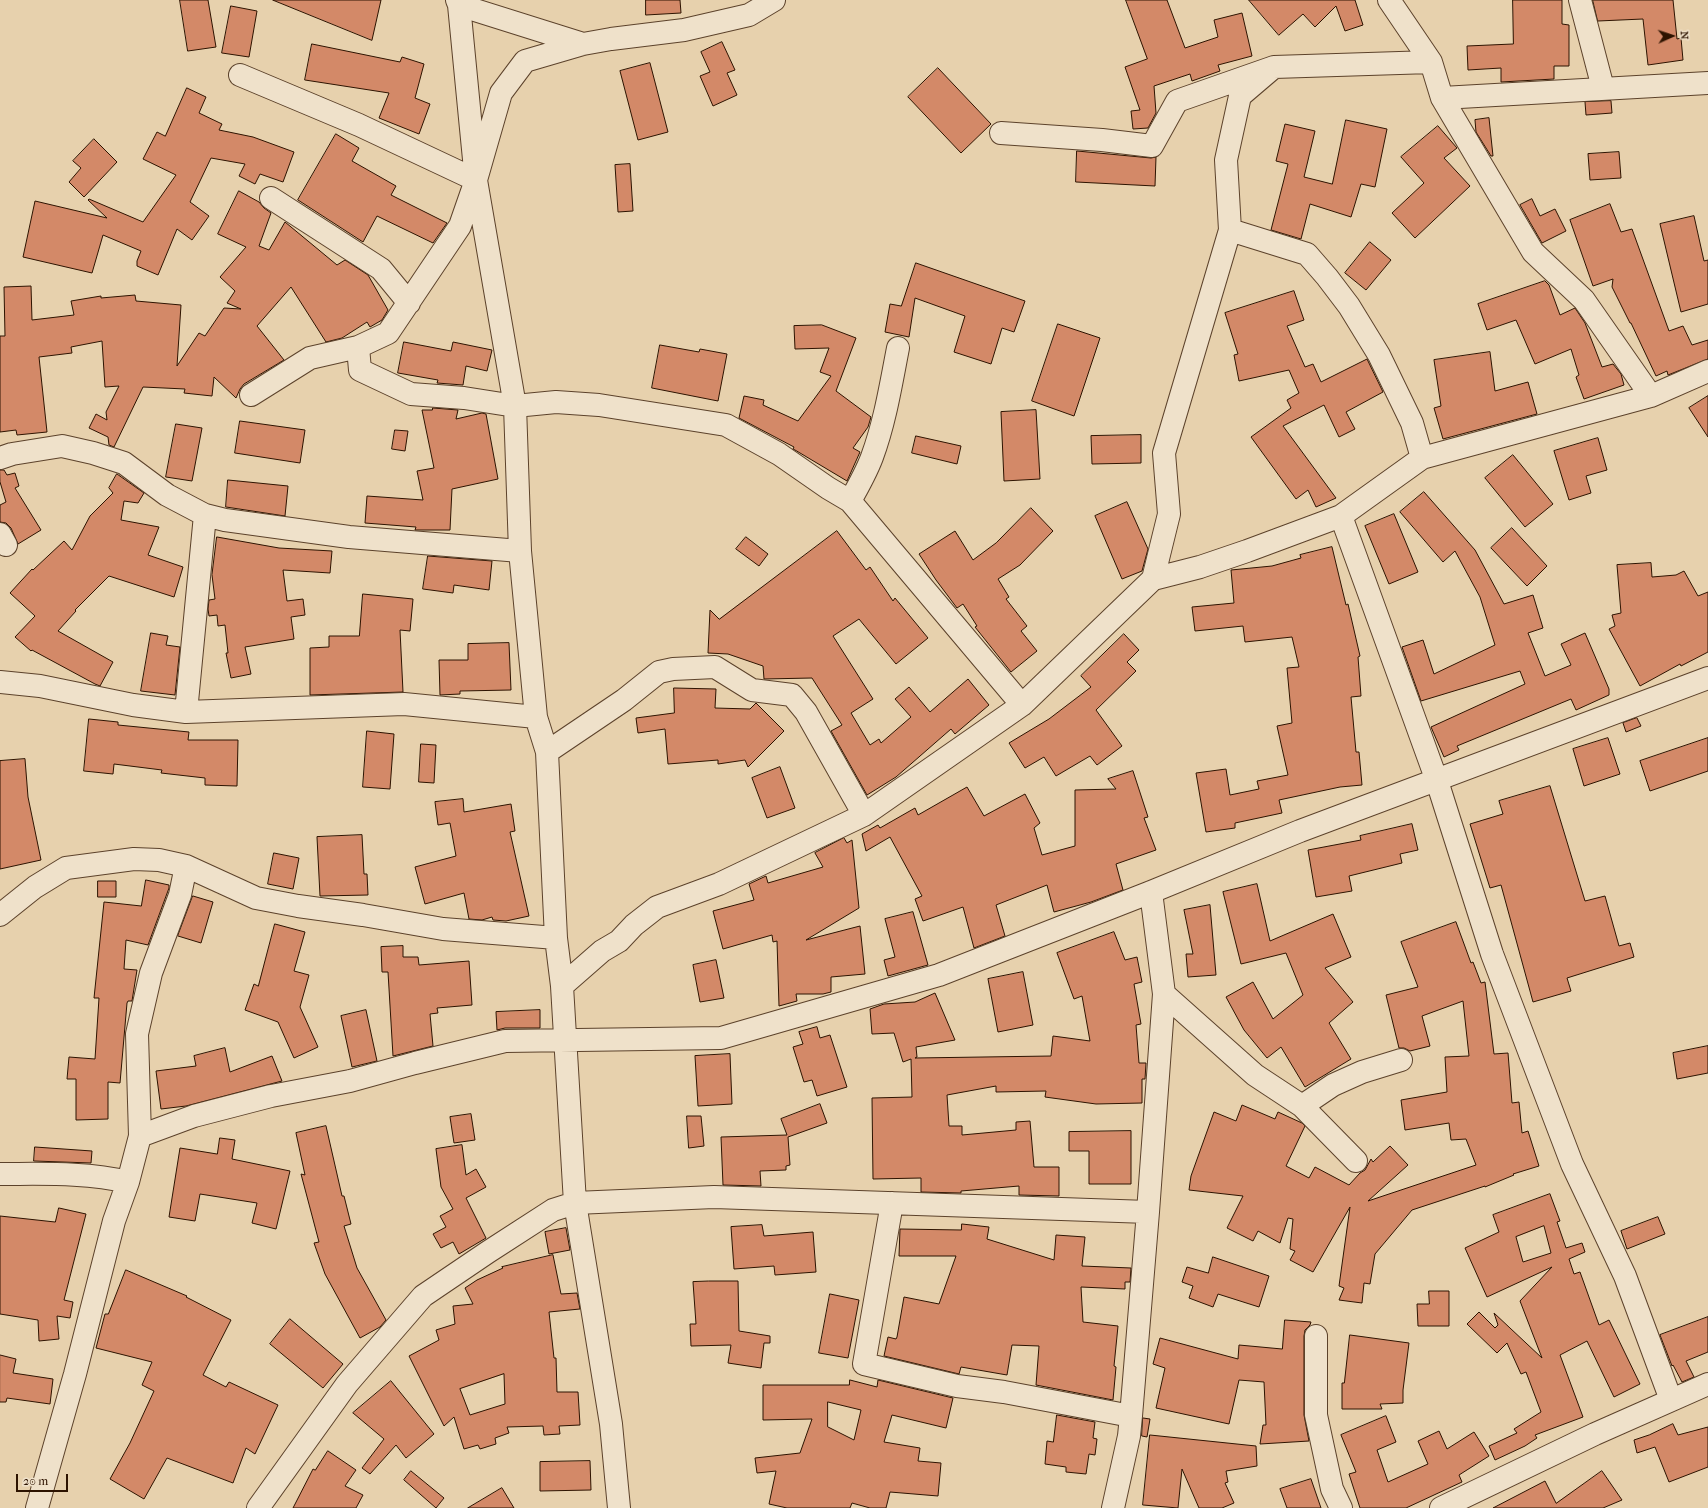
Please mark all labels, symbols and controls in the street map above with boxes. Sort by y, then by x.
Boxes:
north arrow [1652,16,1692,56]
text: N [1678,31,1691,40]
scale bar [18,1466,70,1492]
text: 20 m [23,1474,48,1488]

